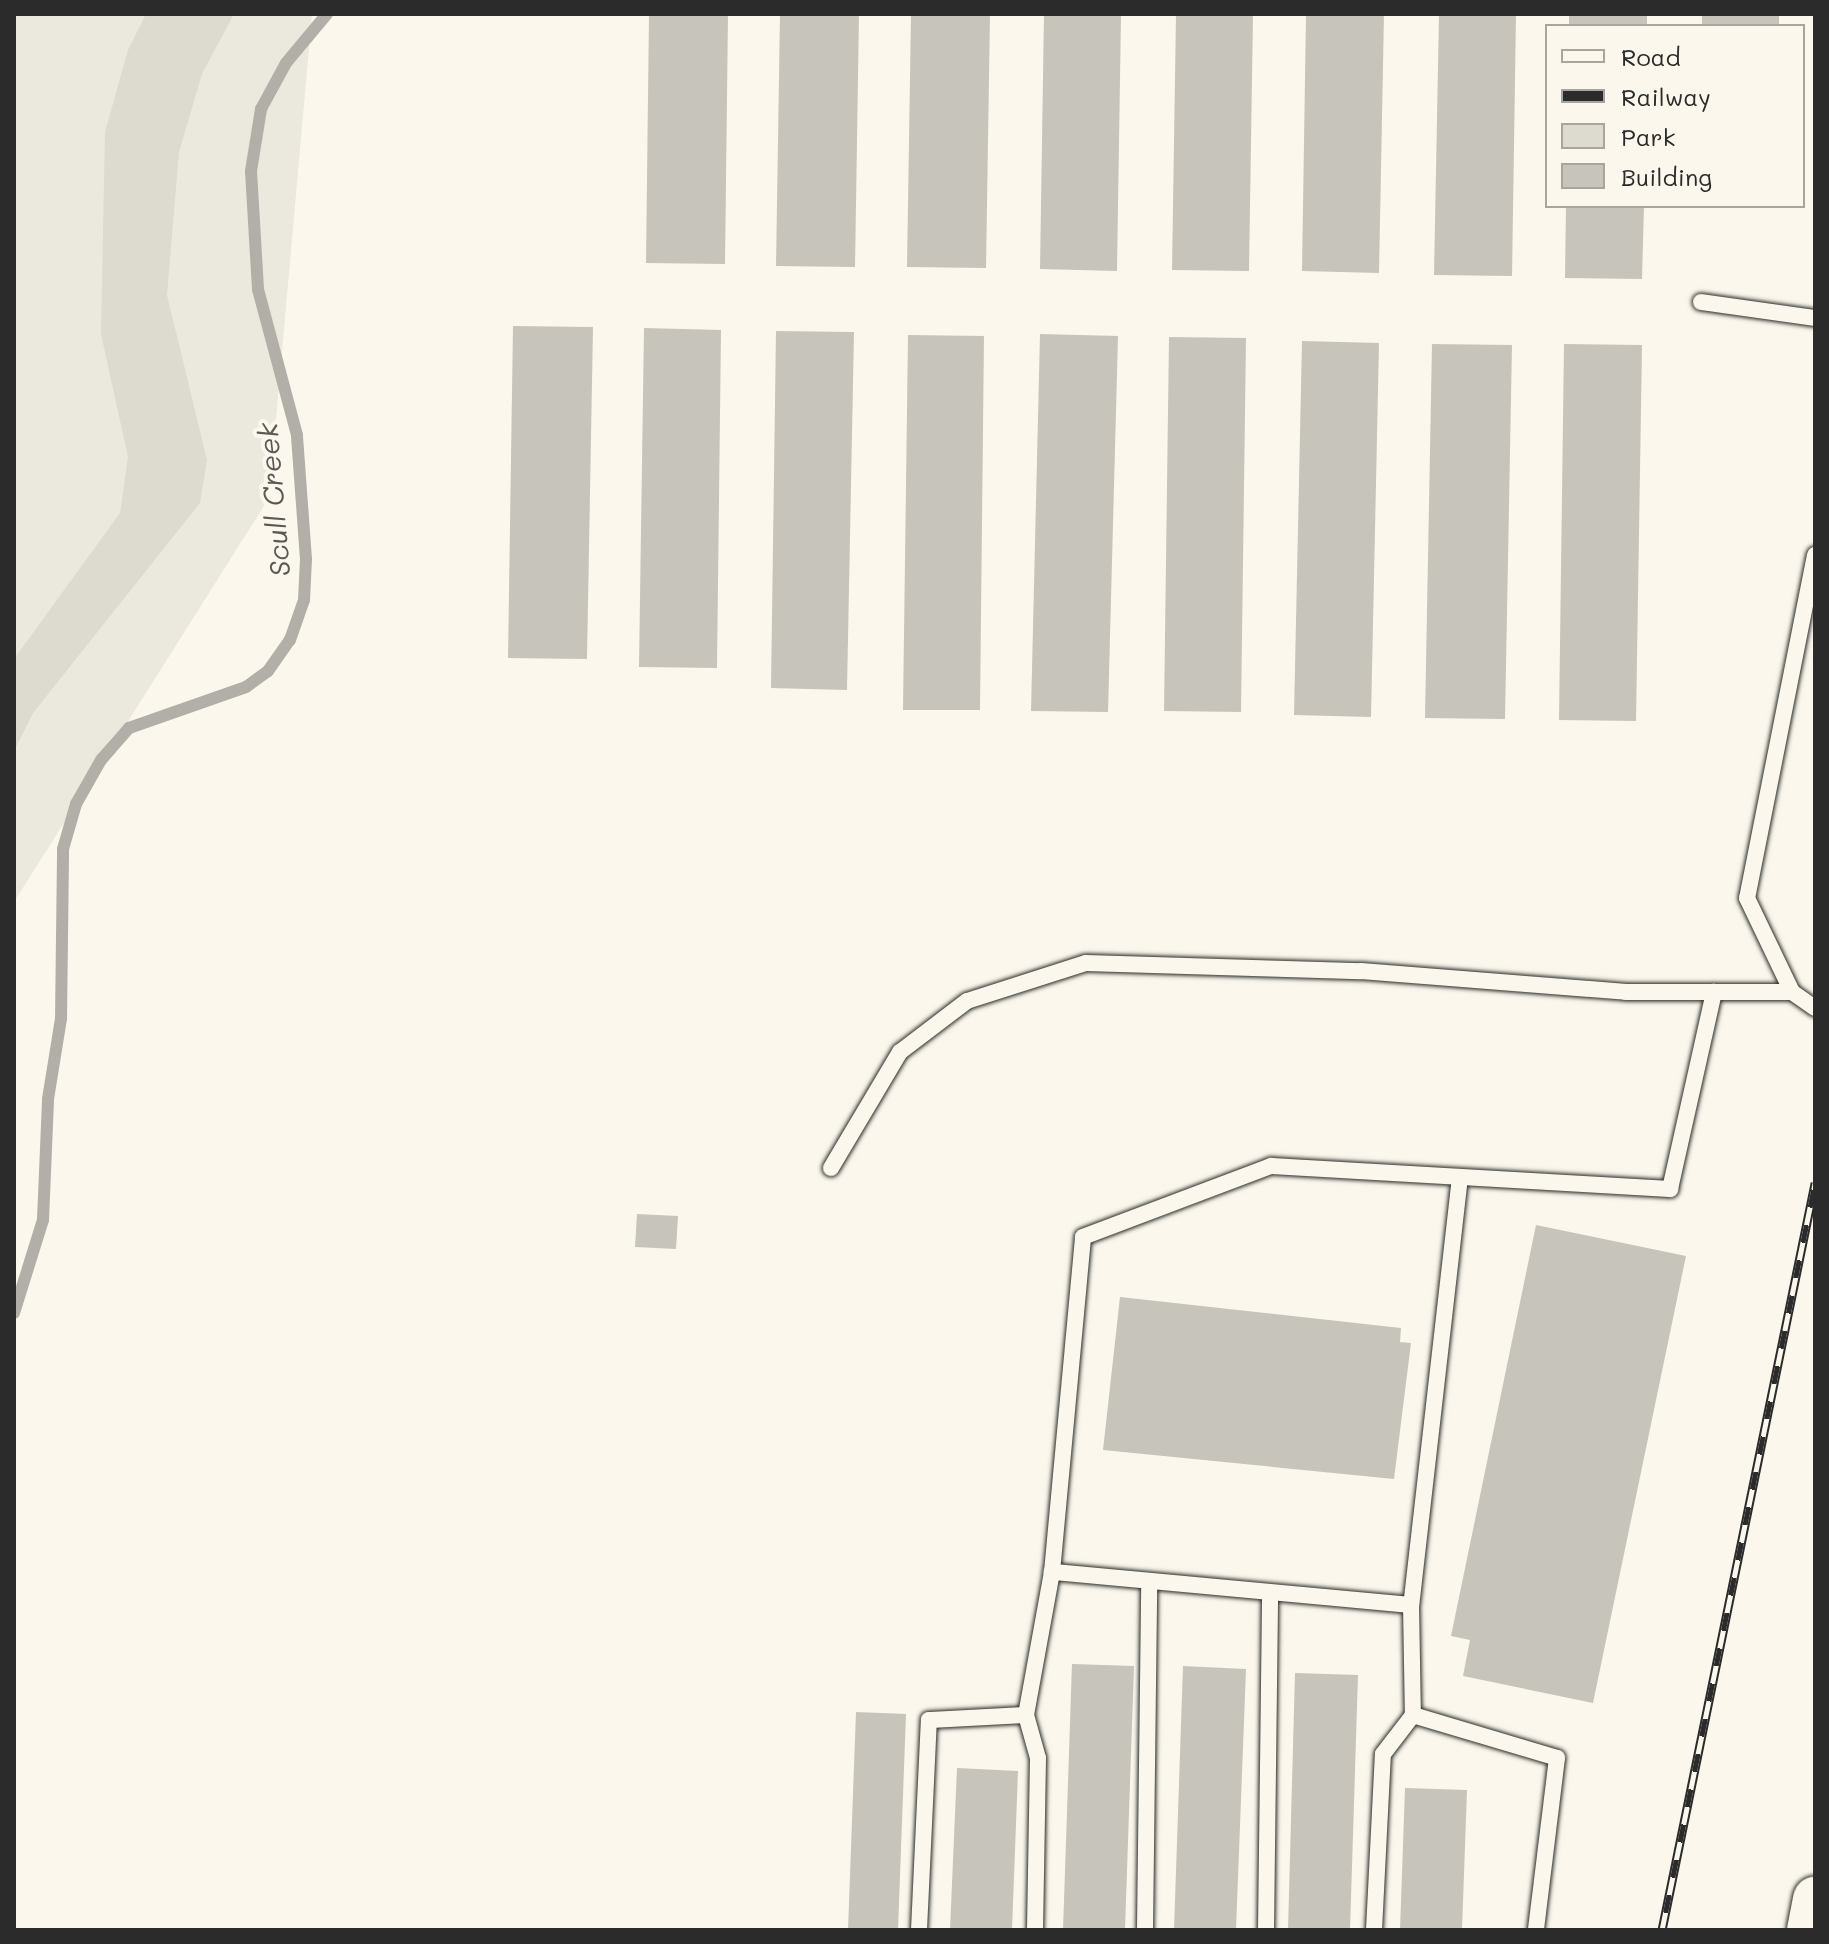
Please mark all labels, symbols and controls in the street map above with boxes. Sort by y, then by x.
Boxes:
legend [1545,24,1805,208]
text: Road [1621,41,1681,72]
text: Railway [1621,81,1711,112]
text: Park [1621,121,1675,152]
text: Building [1621,161,1712,192]
water label: Scull Creek [250,422,296,578]

